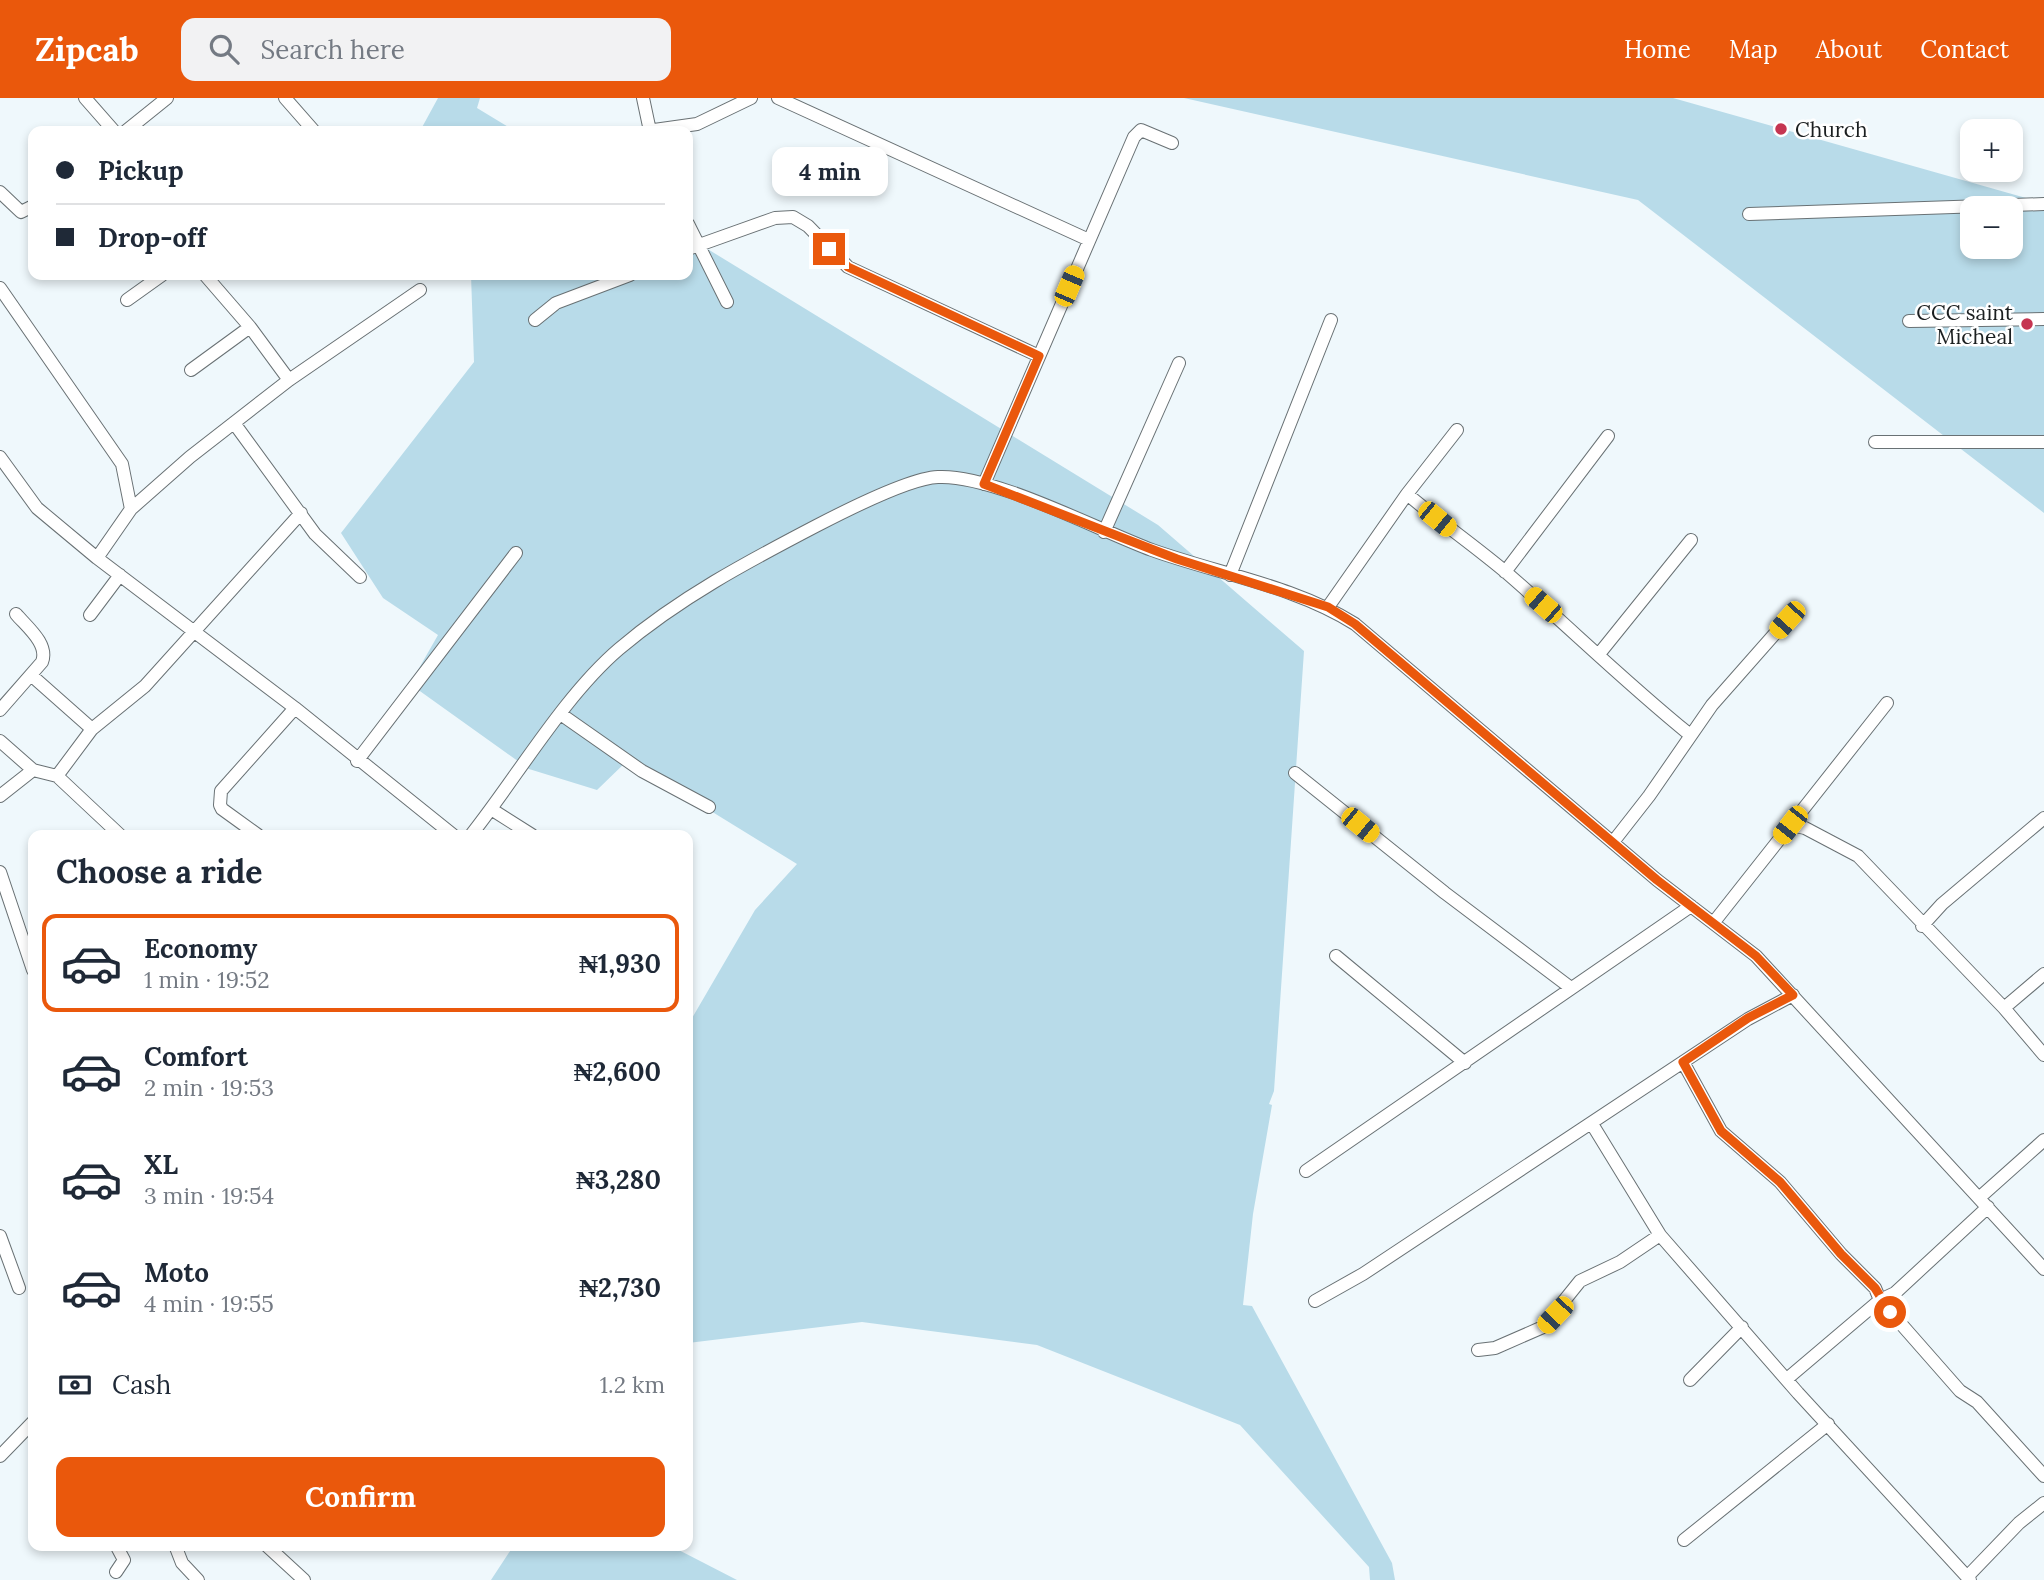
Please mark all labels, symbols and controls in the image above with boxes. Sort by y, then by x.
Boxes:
search box [181,18,671,81]
text: Zipcab [35,28,139,70]
icon: search [205,30,243,68]
text: Search here [261,33,405,66]
text: Home [1624,34,1691,65]
text: Map [1729,34,1778,65]
text: About [1816,34,1882,65]
text: Contact [1920,34,2009,65]
place label: Church [1795,116,1868,143]
map controls [1960,119,2023,259]
button: + [1960,119,2023,182]
marker: Church [1773,121,1789,137]
callout: 4 min [771,148,887,197]
text: Pickup [98,154,184,187]
text: 4 min [799,157,861,186]
button: − [1960,196,2023,259]
text: Drop-off [98,221,206,254]
route end [813,233,845,265]
car [1052,263,1087,309]
place label: CCC saint Micheal [1916,299,2014,350]
marker: CCC saint Micheal [2019,316,2035,332]
car [1415,498,1460,540]
car [1521,583,1566,627]
car [1766,597,1809,643]
car [1769,802,1812,848]
car [1338,804,1383,846]
text: Choose a ride [56,851,263,892]
icon: car [60,932,123,995]
text: Economy [144,932,257,965]
text: ₦1,930 [579,947,661,980]
text: 1 min · 19:52 [144,965,270,994]
icon: car [60,1040,123,1103]
text: Comfort [144,1040,248,1073]
text: ₦2,600 [574,1055,661,1088]
text: 2 min · 19:53 [144,1073,274,1102]
icon: car [60,1148,123,1211]
text: XL [144,1148,178,1181]
text: ₦3,280 [576,1163,661,1196]
text: 3 min · 19:54 [144,1181,274,1210]
icon: car [60,1256,123,1319]
text: Moto [144,1256,209,1289]
text: ₦2,730 [579,1271,661,1304]
text: 4 min · 19:55 [144,1289,274,1318]
car [1533,1292,1578,1338]
route start [1874,1296,1906,1328]
icon: cash [56,1366,94,1404]
text: Cash [112,1368,171,1401]
text: 1.2 km [600,1370,665,1399]
button: Confirm [56,1457,665,1537]

